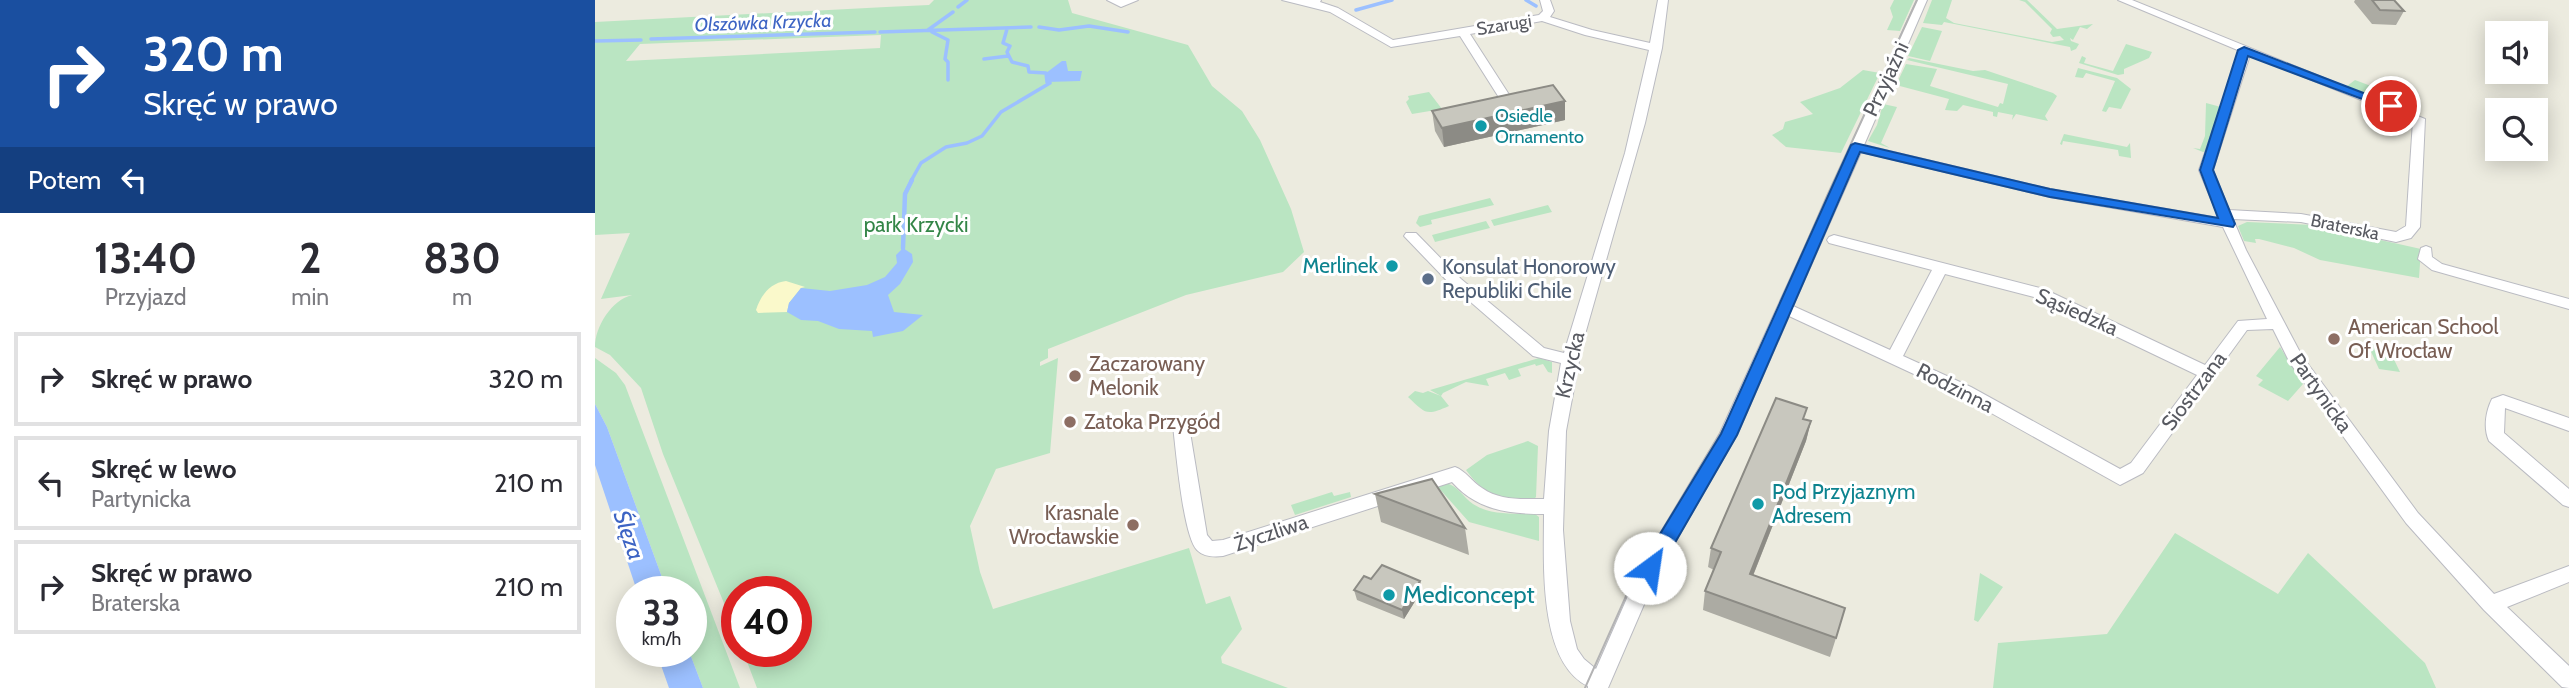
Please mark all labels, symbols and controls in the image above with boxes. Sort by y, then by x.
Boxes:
water label: Olszówka Krzycka [694,9,832,36]
street label: Szarugi [1475,10,1533,40]
map controls [2485,21,2548,161]
button: sound [2485,21,2548,84]
text: 320 m [143,24,284,83]
icon: right [28,28,119,119]
street label: Przyjaźni [1857,37,1915,121]
pin [2361,76,2421,136]
text: Skręć w prawo [143,84,338,123]
icon: arrive [2372,87,2410,125]
button: search [2485,98,2548,161]
place label: Osiedle Ornamento [1495,105,1584,148]
marker: Osiedle Ornamento [1473,118,1489,134]
icon: left [115,161,153,199]
text: Potem [28,164,101,196]
street label: Braterska [2309,209,2382,245]
park label: park Krzycki [864,212,968,237]
text: 13:40 [94,232,197,284]
text: 2 [299,232,321,284]
text: 830 [423,232,501,284]
place label: Merlinek [1303,253,1379,278]
place label: Konsulat Honorowy Republiki Chile [1442,254,1616,303]
marker: Merlinek [1384,258,1400,274]
marker: Konsulat Honorowy Republiki Chile [1420,271,1436,287]
street label: Sąsiedzka [2032,282,2122,341]
text: Przyjazd [105,283,187,311]
text: min [291,283,329,311]
text: m [452,283,472,311]
place label: American School Of Wrocław [2348,314,2499,363]
street label: Krzycka [1550,329,1589,401]
marker: American School Of Wrocław [2326,331,2342,347]
street label: Siostrzana [2156,346,2231,435]
street label: Partynicka [2285,348,2358,437]
place label: Zaczarowany Melonik [1089,351,1205,400]
street label: Rodzinna [1912,357,1998,418]
icon: right [32,360,70,398]
text: Skręć w prawo [91,363,252,395]
text: 320 m [489,363,563,395]
marker: Zaczarowany Melonik [1067,368,1083,384]
place label: Zatoka Przygód [1084,409,1220,434]
marker: Zatoka Przygód [1062,414,1078,430]
text: Skręć w lewo [91,453,237,485]
icon: left [32,464,70,502]
text: 210 m [494,467,563,499]
place label: Pod Przyjaznym Adresem [1772,479,1916,528]
text: Partynicka [91,485,191,513]
marker: Pod Przyjaznym Adresem [1750,496,1766,512]
place label: Krasnale Wrocławskie [1009,500,1119,549]
water label: Ślęza [608,506,651,563]
street label: Życzliwa [1231,509,1311,556]
marker: Krasnale Wrocławskie [1125,517,1141,533]
position arrow [1613,531,1687,605]
text: Skręć w prawo [91,557,252,589]
icon: right [32,568,70,606]
text: 210 m [494,571,563,603]
speed limit sign: 40 [721,576,812,667]
place label: Mediconcept [1403,580,1535,609]
marker: Mediconcept [1381,587,1397,603]
text: Braterska [91,589,180,617]
text: 33 [643,591,680,634]
text: km/h [642,628,681,650]

